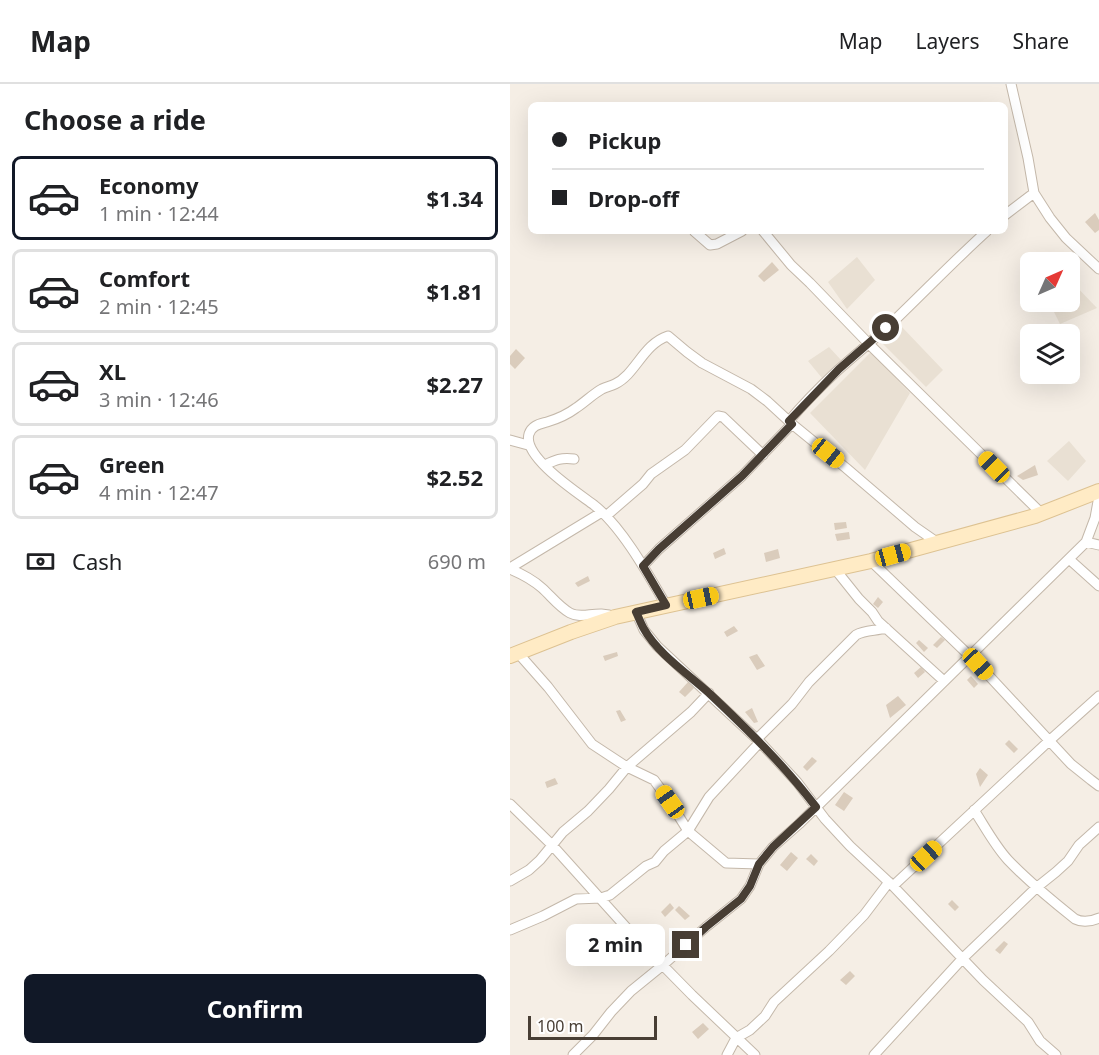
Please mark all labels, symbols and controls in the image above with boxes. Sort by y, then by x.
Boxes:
text: Map [30,22,91,60]
text: Map [839,27,883,55]
text: Layers [916,27,980,55]
text: Share [1013,27,1069,55]
text: Choose a ride [24,101,206,138]
text: Pickup [588,125,661,155]
text: Economy [99,170,198,200]
icon: car [27,171,81,225]
text: $1.34 [426,183,483,213]
text: Drop-off [588,183,679,213]
text: 1 min · 12:44 [99,200,219,227]
north arrow [1020,252,1080,312]
map controls [1020,252,1080,384]
text: Comfort [99,263,190,293]
icon: car [27,264,81,318]
text: $1.81 [426,276,483,306]
text: 2 min · 12:45 [99,293,219,320]
route start [872,314,899,341]
button: layers [1020,324,1080,384]
text: XL [99,356,126,386]
icon: car [27,357,81,411]
text: $2.27 [426,369,483,399]
text: 3 min · 12:46 [99,386,219,413]
car [808,435,848,471]
car [975,448,1013,486]
text: Green [99,449,165,479]
icon: car [27,450,81,504]
text: $2.52 [426,462,483,492]
text: 4 min · 12:47 [99,479,219,506]
car [873,542,913,568]
icon: cash [24,545,57,578]
text: Cash [72,546,122,576]
text: 690 m [428,548,486,575]
car [682,585,720,611]
car [959,645,997,683]
car [652,782,688,822]
car [907,837,945,875]
callout: 2 min [566,924,665,966]
text: 2 min [588,931,643,958]
route end [672,931,699,958]
button: Confirm [24,974,486,1043]
scale bar [528,1013,657,1040]
text: 100 m [537,1015,584,1037]

